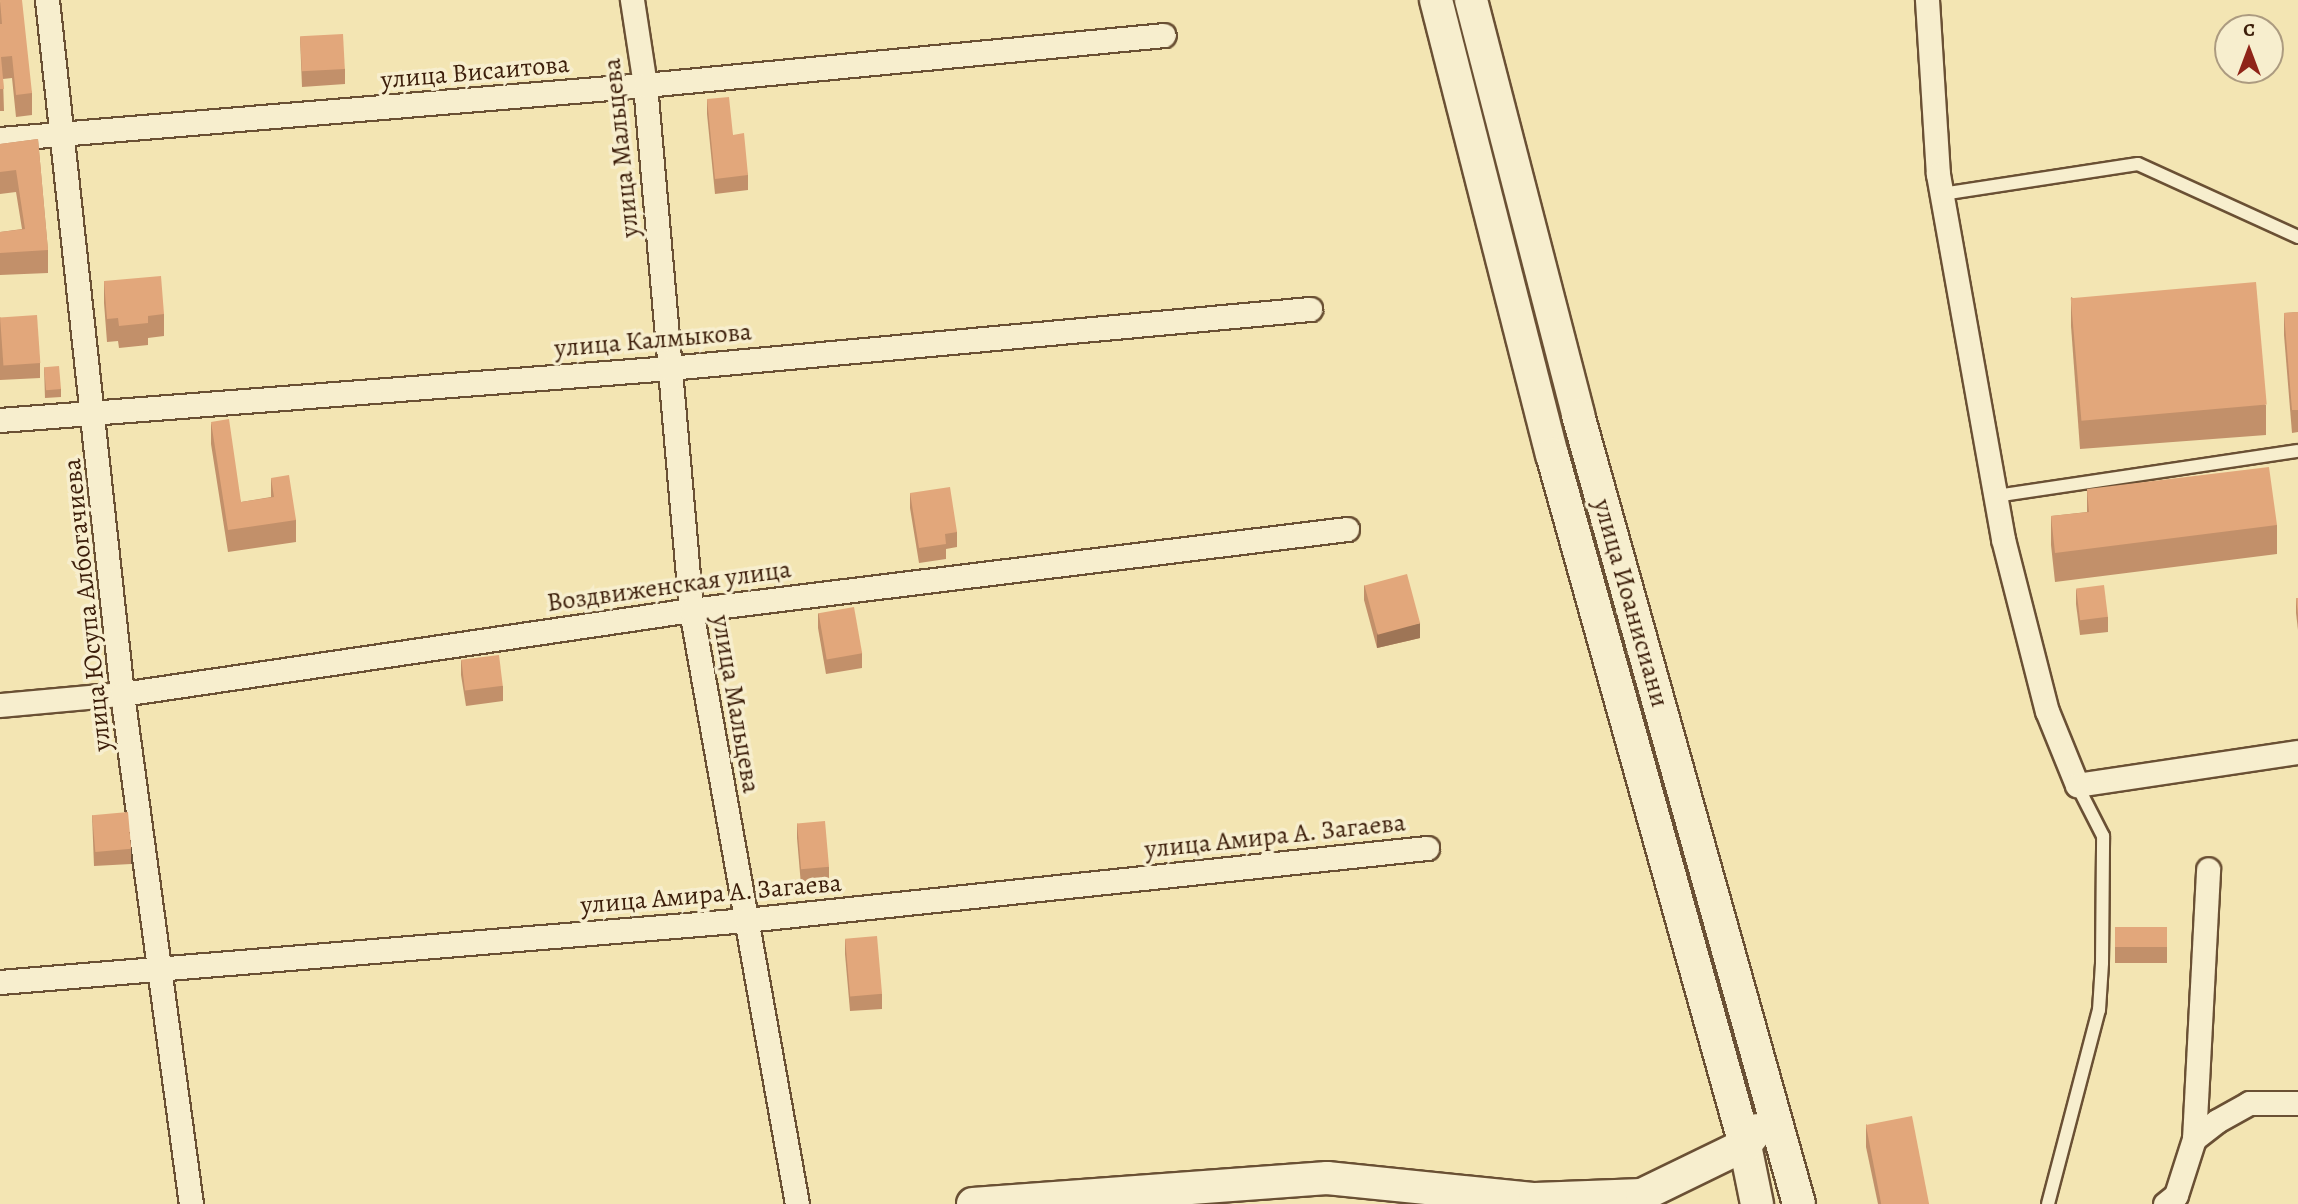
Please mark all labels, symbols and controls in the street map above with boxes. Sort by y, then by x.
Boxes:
north arrow [2214,14,2284,84]
text: С [2243,17,2255,43]
street label: улица Висаитова [379,48,571,96]
street label: улица Мальцева [596,57,646,239]
street label: улица Калмыкова [553,316,753,364]
street label: улица Юсупа Албогачиева [56,457,118,753]
street label: улица Иоанисиани [1586,495,1676,711]
street label: Воздвиженская улица [545,553,793,619]
street label: улица Мальцева [705,613,767,795]
street label: улица Амира А. Загаева [1143,807,1407,865]
street label: улица Амира А. Загаева [579,867,843,921]

